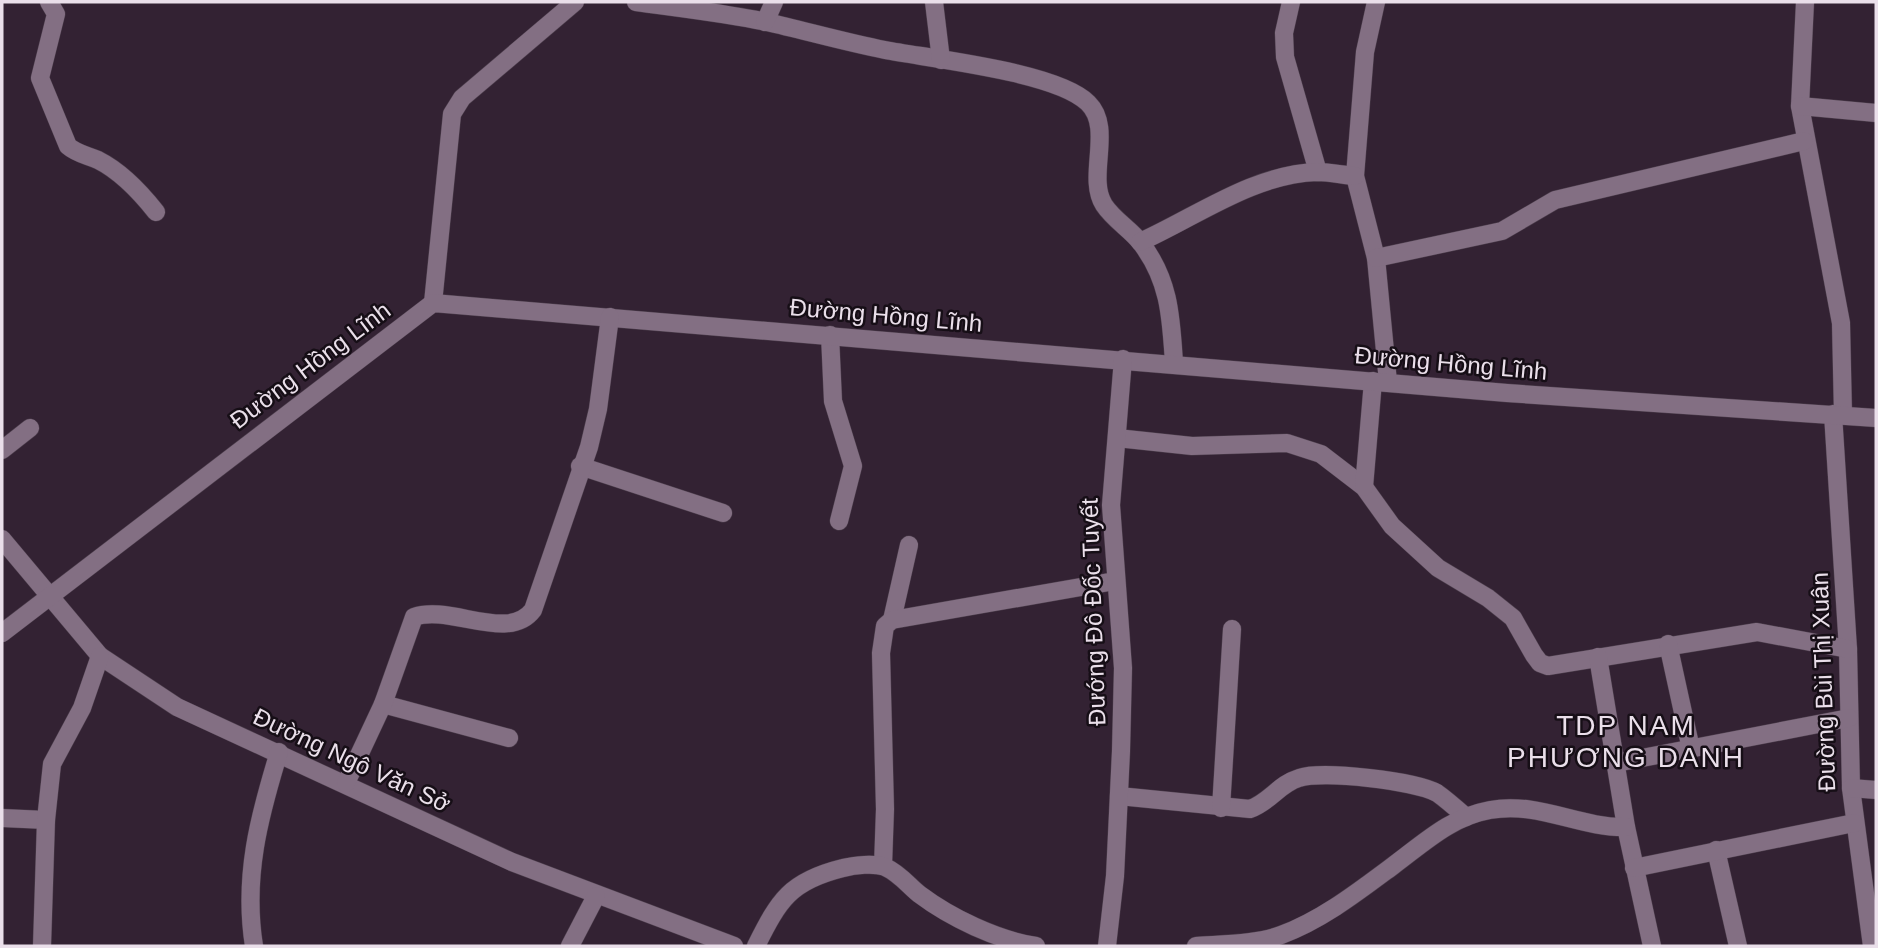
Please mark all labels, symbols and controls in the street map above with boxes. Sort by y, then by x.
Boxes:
street label: Đường Hồng Lĩnh [789,293,983,337]
street label: Đường Hồng Lĩnh [225,296,395,434]
street label: Đường Hồng Lĩnh [1354,341,1548,385]
street label: Đướng Đô Đốc Tuyết [1076,497,1110,726]
street label: Đường Bùi Thị Xuân [1806,572,1840,792]
street label: Đường Ngô Văn Sở [249,702,455,818]
district label: TDP NAM PHƯƠNG DANH [1507,710,1745,773]

